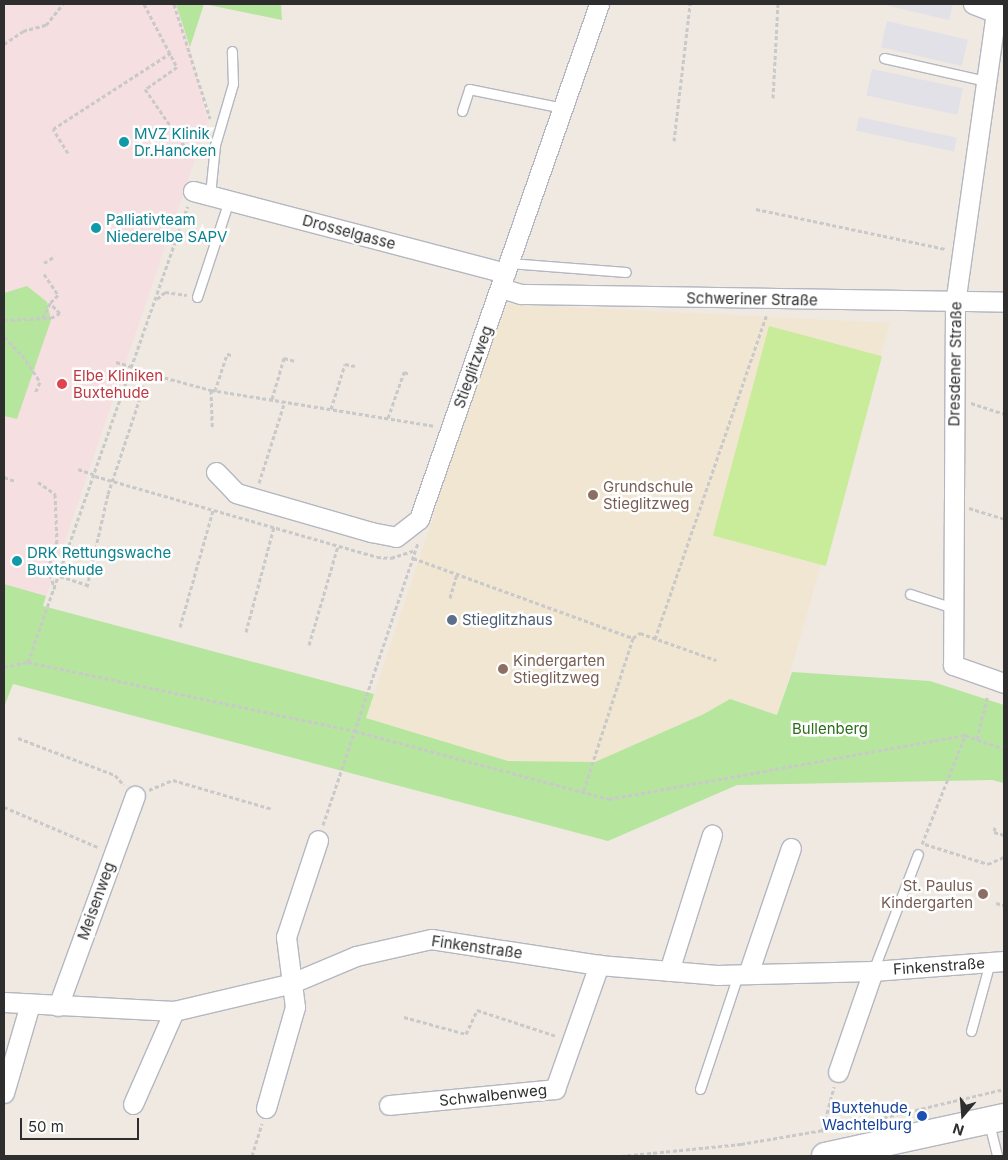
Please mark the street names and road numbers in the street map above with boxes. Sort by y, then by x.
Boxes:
street label: Drosselgasse [300,211,398,253]
street label: Schweriner Straße [686,289,818,309]
street label: Dresdener Straße [945,301,965,427]
street label: Stieglitzweg [450,323,496,411]
street label: Meisenweg [74,860,118,942]
street label: Finkenstraße [430,932,524,962]
street label: Finkenstraße [893,954,985,978]
street label: Schwalbenweg [438,1080,548,1110]

